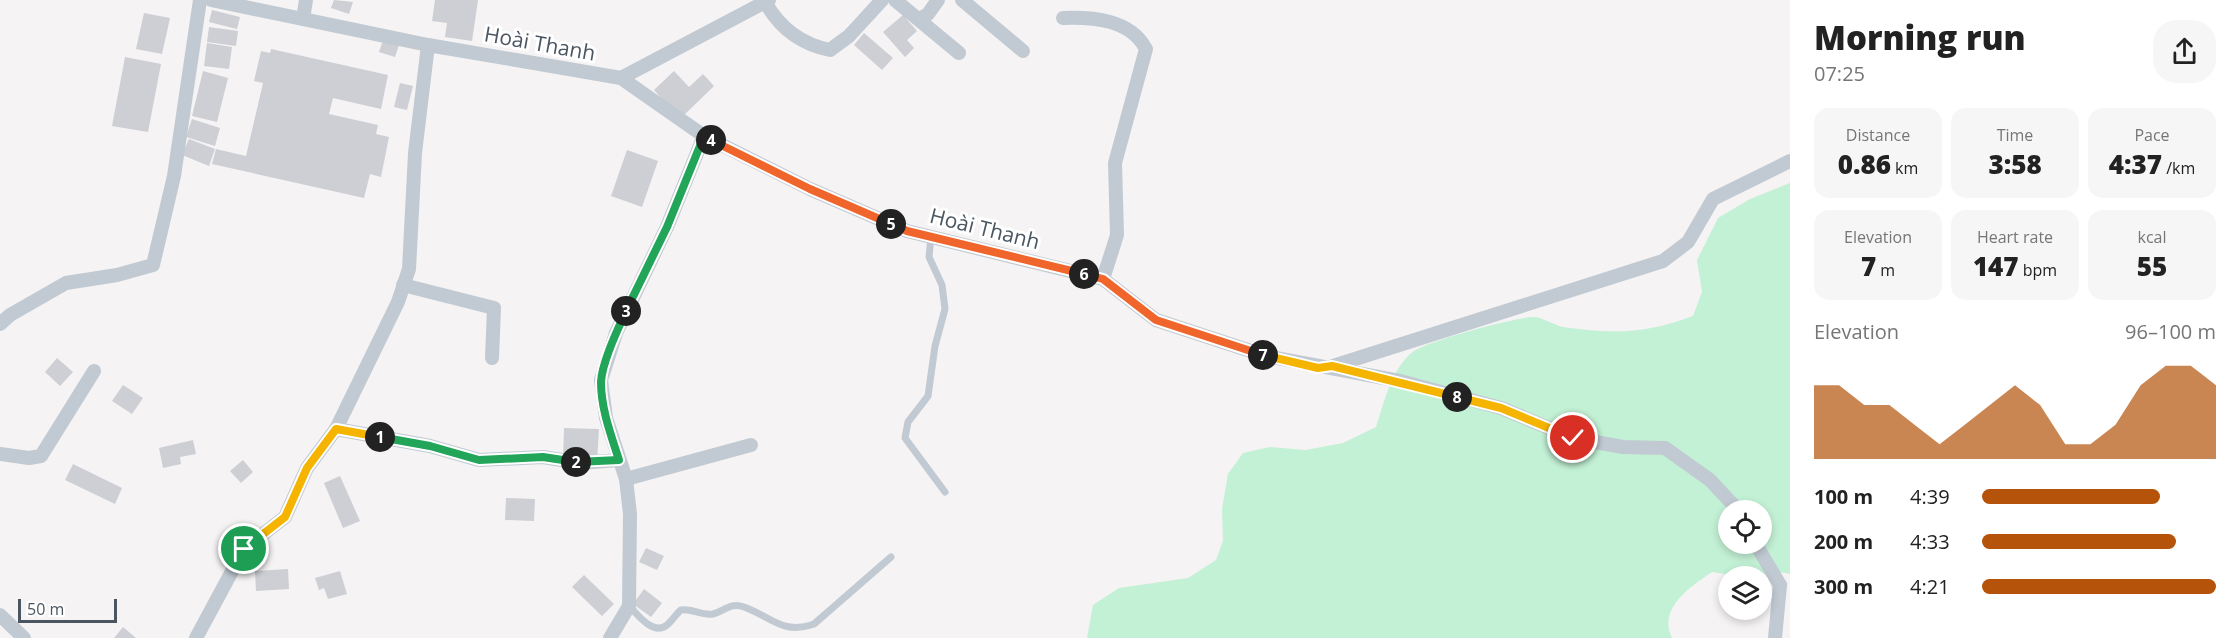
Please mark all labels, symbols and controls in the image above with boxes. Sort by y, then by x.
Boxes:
text: Morning run [1814,15,2026,60]
street label: Hoài Thanh [482,19,598,67]
button: share [2153,20,2216,83]
text: 07:25 [1814,60,1865,87]
text: Distance [1846,124,1910,146]
text: Time [1997,124,2033,146]
text: Pace [2134,124,2170,146]
pin: 4 [696,125,726,155]
text: 4 [706,129,716,151]
text: 0.86 [1838,146,1891,182]
text: 3:58 [1988,146,2042,182]
text: 4:37 [2109,146,2162,182]
text: km [1891,157,1918,179]
text: /km [2162,157,2195,179]
street label: Hoài Thanh [927,201,1043,255]
pin: 5 [876,209,906,239]
text: 5 [886,213,896,235]
text: Elevation [1844,226,1912,248]
text: Heart rate [1977,226,2053,248]
text: kcal [2138,226,2167,248]
text: 7 [1861,248,1876,284]
text: 147 [1973,248,2019,284]
text: 55 [2137,248,2167,284]
pin: 6 [1069,259,1099,289]
text: m [1876,259,1895,281]
text: bpm [2019,259,2057,281]
text: 6 [1079,263,1089,285]
pin: 3 [611,296,641,326]
text: 3 [621,300,631,322]
text: Elevation [1814,318,1899,345]
text: 96–100 m [2125,318,2216,345]
pin: 7 [1248,340,1278,370]
text: 7 [1258,344,1268,366]
pin: 8 [1442,382,1472,412]
text: 8 [1452,386,1462,408]
pin [1547,412,1598,463]
icon: check [1556,421,1589,454]
pin: 1 [365,422,395,452]
text: 1 [375,426,385,448]
pin: 2 [561,447,591,477]
text: 2 [571,451,581,473]
text: 100 m [1814,483,1873,510]
text: 4:39 [1910,483,1950,510]
map controls [1718,500,1772,620]
button: locate [1718,500,1772,554]
pin [218,523,269,574]
text: 200 m [1814,528,1873,555]
text: 4:33 [1910,528,1950,555]
icon: arrive [227,532,260,565]
button: layers [1718,566,1772,620]
text: 300 m [1814,573,1873,600]
text: 4:21 [1910,573,1950,600]
scale bar [18,596,117,624]
text: 50 m [27,598,64,620]

